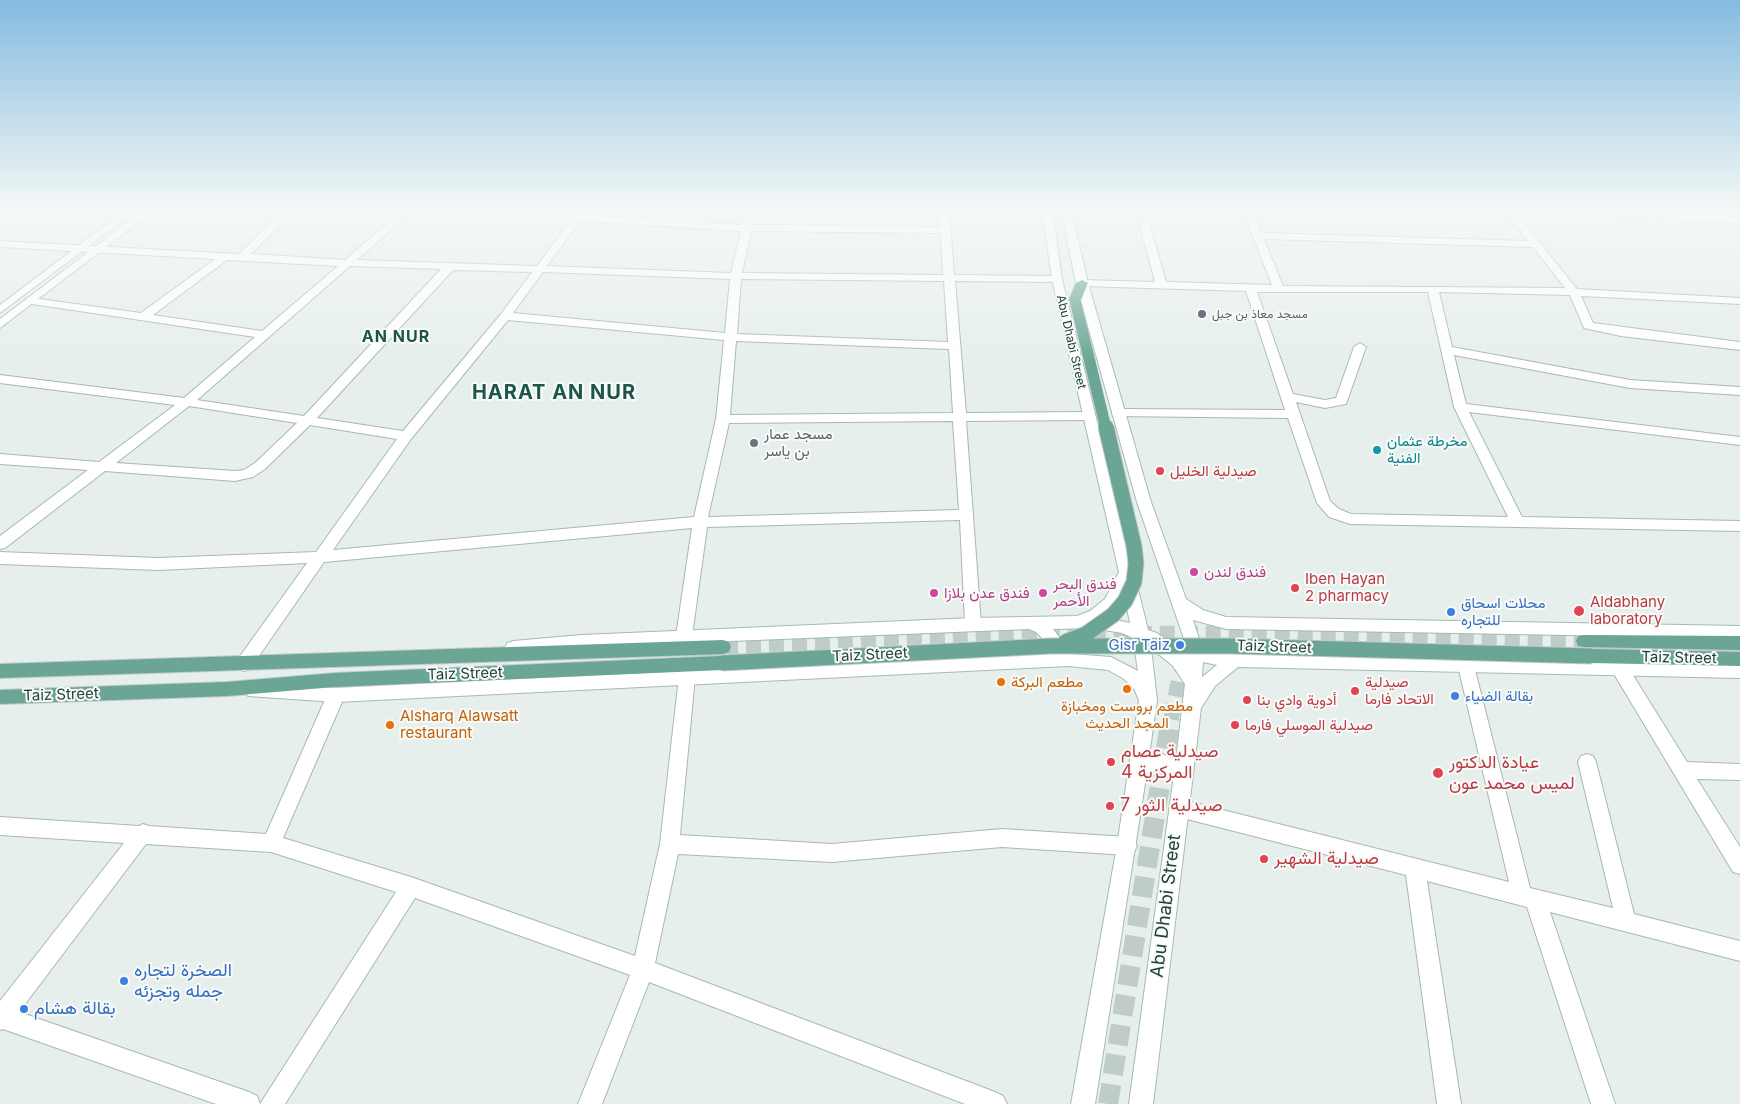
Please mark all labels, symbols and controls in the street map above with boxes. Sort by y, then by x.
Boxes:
street label: Abu Dhabi Street [1053,294,1089,390]
place label: مسجد معاذ بن جبل [1212,307,1308,321]
marker: مسجد معاذ بن جبل [1196,308,1208,320]
district label: AN NUR [361,327,431,347]
district label: HARAT AN NUR [470,381,638,405]
place label: مسجد عمار بن ياسر [764,425,833,460]
place label: مخرطة عثمان الفنية [1387,432,1467,467]
marker: مسجد عمار بن ياسر [748,437,760,449]
marker: مخرطة عثمان الفنية [1371,444,1383,456]
place label: صيدلية الخليل [1170,462,1257,480]
marker: صيدلية الخليل [1154,465,1166,477]
place label: فندق لندن [1204,563,1266,581]
marker: فندق لندن [1188,566,1200,578]
place label: Iben Hayan 2 pharmacy [1305,570,1389,605]
place label: فندق البحر الأحمر [1053,575,1117,610]
marker: Iben Hayan 2 pharmacy [1289,582,1301,594]
place label: فندق عدن بلازا [944,584,1030,602]
marker: فندق عدن بلازا [928,587,940,599]
marker: فندق البحر الأحمر [1037,587,1049,599]
place label: Aldabhany laboratory [1590,593,1665,628]
place label: محلات اسحاق للتجاره [1461,594,1545,629]
marker: Aldabhany laboratory [1572,604,1586,618]
marker: محلات اسحاق للتجاره [1445,606,1457,618]
place label: Gisr Taiz [1108,636,1170,654]
street label: Taiz Street [1236,637,1312,657]
marker: Gisr Taiz [1174,639,1186,651]
street label: Taiz Street [832,644,908,666]
street label: Taiz Street [1641,648,1717,668]
street label: Taiz Street [427,664,503,684]
place label: مطعم البركة [1011,673,1083,691]
place label: صيدلية الاتحاد فارما [1365,673,1434,708]
marker: مطعم البركة [995,676,1007,688]
marker: مطعم بروست ومخبازة المجد الحديث [1121,683,1133,695]
street label: Taiz Street [23,685,99,705]
marker: صيدلية الاتحاد فارما [1349,685,1361,697]
place label: بقالة الضياء [1465,687,1533,705]
marker: بقالة الضياء [1449,690,1461,702]
place label: أدوية وادي بنا [1257,691,1337,709]
marker: أدوية وادي بنا [1241,694,1253,706]
place label: مطعم بروست ومخبازة المجد الحديث [1061,697,1193,732]
place label: Alsharq Alawsatt restaurant [400,707,518,742]
place label: صيدلية الموسلي فارما [1245,716,1373,734]
marker: Alsharq Alawsatt restaurant [384,719,396,731]
marker: صيدلية الموسلي فارما [1229,719,1241,731]
place label: صيدلية عصام المركزية 4 [1121,741,1219,784]
place label: عيادة الدكتور لميس محمد عون [1449,752,1575,794]
marker: صيدلية عصام المركزية 4 [1105,756,1117,768]
marker: عيادة الدكتور لميس محمد عون [1431,766,1445,780]
place label: صيدلية الثور 7 [1120,795,1222,817]
marker: صيدلية الثور 7 [1104,800,1116,812]
street label: Abu Dhabi Street [1146,833,1186,979]
place label: صيدلية الشهير [1274,848,1379,870]
marker: صيدلية الشهير [1258,853,1270,865]
place label: الصخرة لتجاره جمله وتجزئه [134,960,232,1002]
marker: الصخرة لتجاره جمله وتجزئه [118,975,130,987]
place label: بقالة هشام [34,998,116,1020]
marker: بقالة هشام [18,1003,30,1015]

